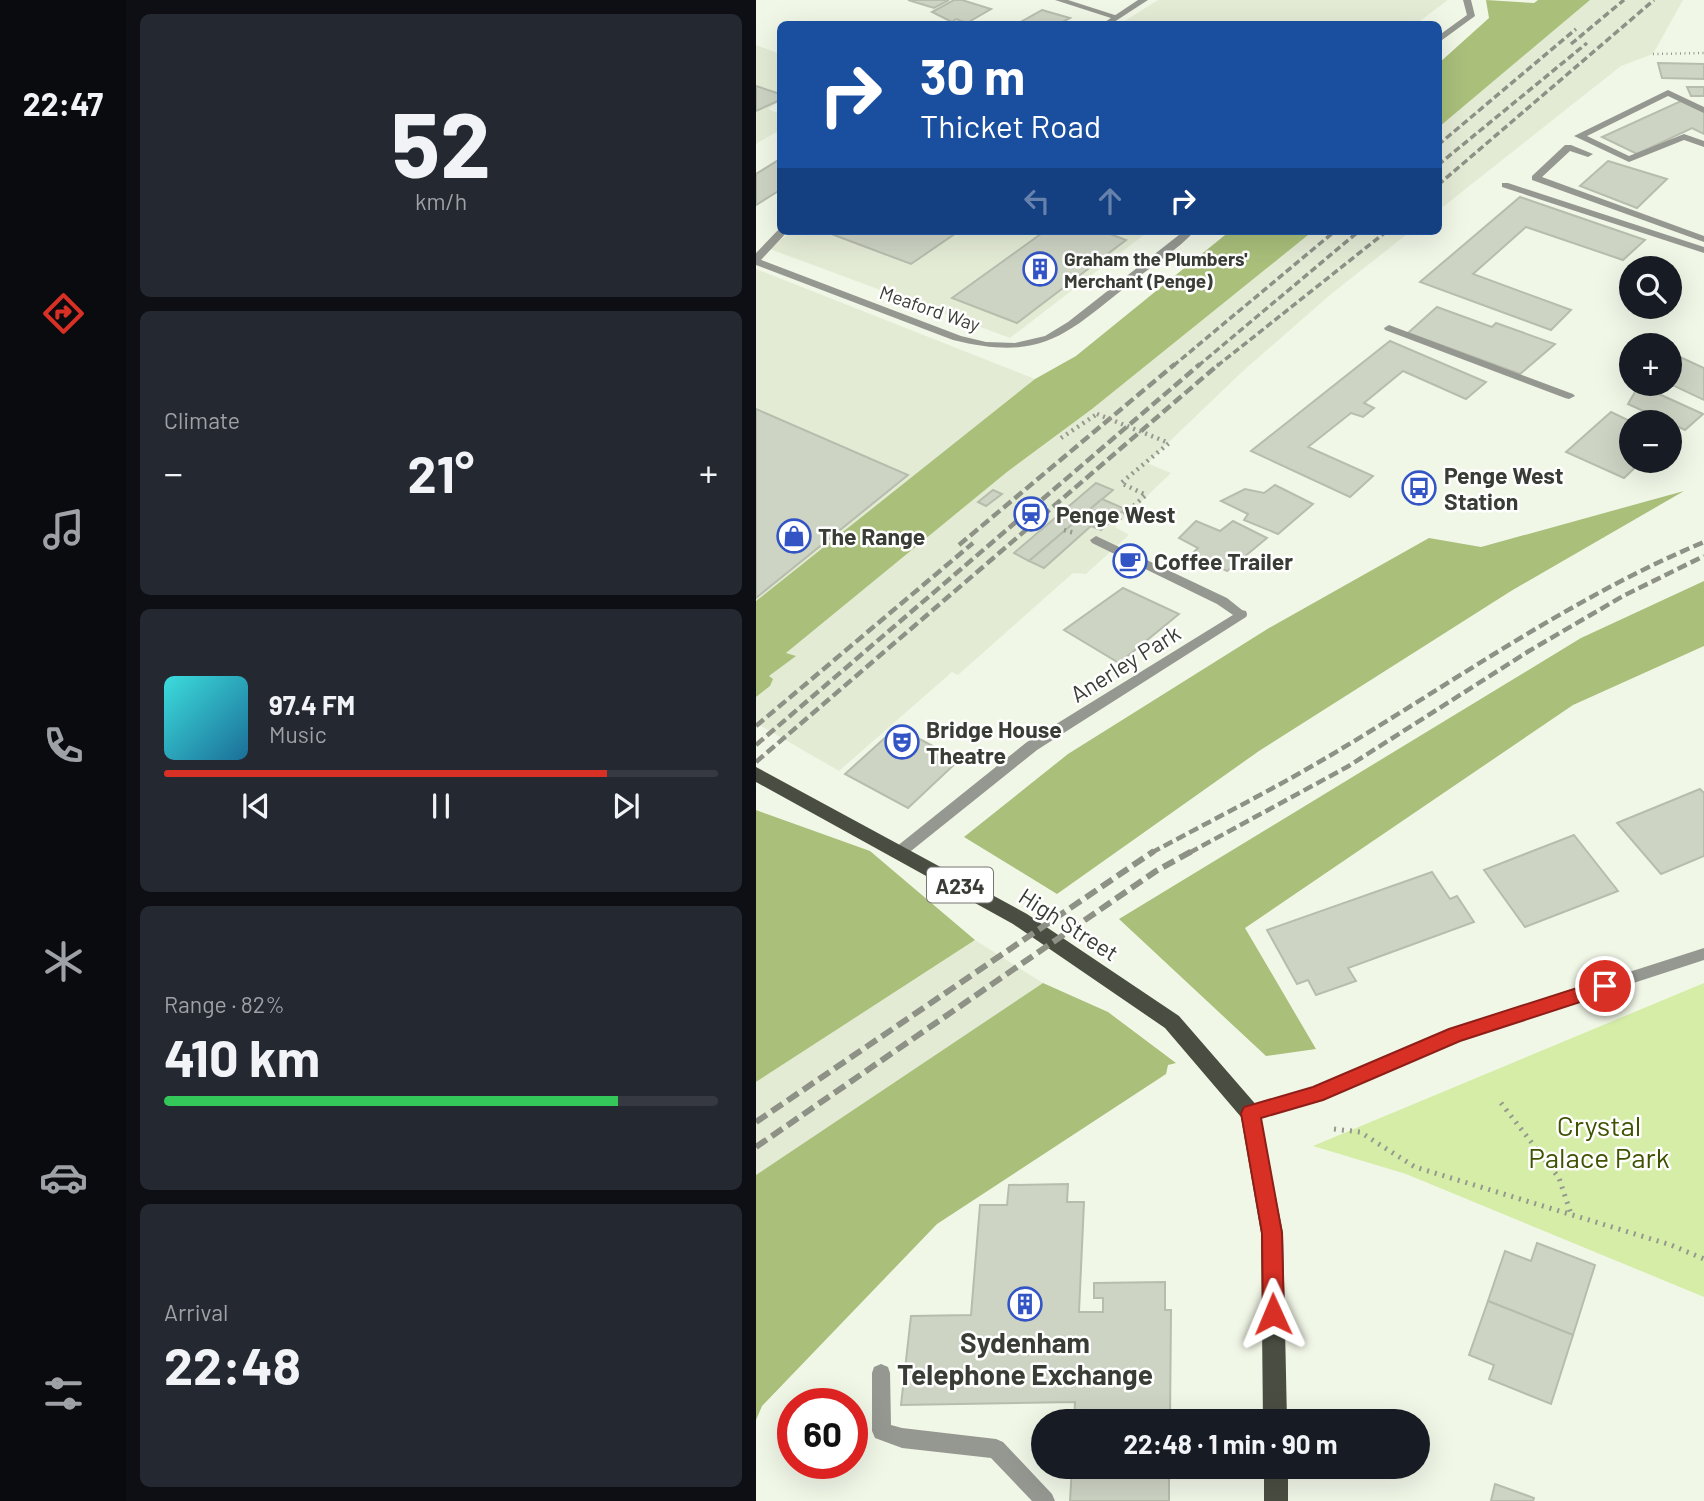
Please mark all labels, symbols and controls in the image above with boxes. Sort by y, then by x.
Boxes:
text: 30 m [920,46,1025,105]
icon: right [805,49,896,140]
text: 22:47 [23,84,103,122]
text: 52 [391,87,491,196]
text: Thicket Road [920,106,1101,144]
icon: left [1018,182,1056,220]
icon: ahead [1091,182,1129,220]
icon: right [1164,182,1202,220]
text: km/h [415,187,467,215]
place label: Graham the Plumbers' Merchant (Penge) [1064,247,1248,292]
building icon: Graham the Plumbers' Merchant (Penge) [1021,250,1059,288]
map controls [1619,256,1682,473]
button: search [1619,256,1682,319]
street label: Meaford Way [877,280,983,336]
icon: directions [39,289,88,338]
button: + [1619,333,1682,396]
text: Climate [164,406,240,434]
button: − [1619,410,1682,473]
text: 21° [408,441,474,503]
text: − [164,449,183,495]
text: + [699,449,718,495]
place label: Penge West Station [1444,461,1564,515]
bus stop icon: Penge West Station [1400,469,1438,507]
station icon: Penge West [1012,495,1050,533]
place label: Penge West [1056,500,1176,528]
icon: music [39,505,88,554]
shop icon: The Range [775,517,813,555]
place label: The Range [818,522,925,550]
cafe icon: Coffee Trailer [1111,542,1149,580]
place label: Coffee Trailer [1154,547,1293,575]
street label: Anerley Park [1065,618,1185,708]
text: 97.4 FM [269,689,355,720]
place label: Bridge House Theatre [926,715,1062,769]
text: Music [269,720,327,748]
icon: phone [39,721,88,770]
theatre icon: Bridge House Theatre [883,723,921,761]
icon: previous [237,787,275,825]
icon: pause [422,787,460,825]
icon: next [607,787,645,825]
road number: A234 [927,868,993,903]
street label: High Street [1014,881,1124,967]
icon: climate [39,937,88,986]
pin [1575,956,1635,1016]
icon: arrive [1586,967,1624,1005]
text: Range · 82% [164,990,285,1018]
text: 410 km [164,1025,320,1087]
park label: Crystal Palace Park [1528,1108,1670,1174]
icon: car [39,1153,88,1202]
position arrow [1236,1277,1310,1351]
building icon: Sydenham Telephone Exchange [1006,1285,1044,1323]
text: Arrival [164,1298,228,1326]
place label: Sydenham Telephone Exchange [897,1325,1153,1391]
text: 22:48 [164,1333,301,1395]
icon: filters [39,1369,88,1418]
speed limit sign: 60 [777,1388,868,1479]
text: 22:48 · 1 min · 90 m [1124,1428,1337,1459]

